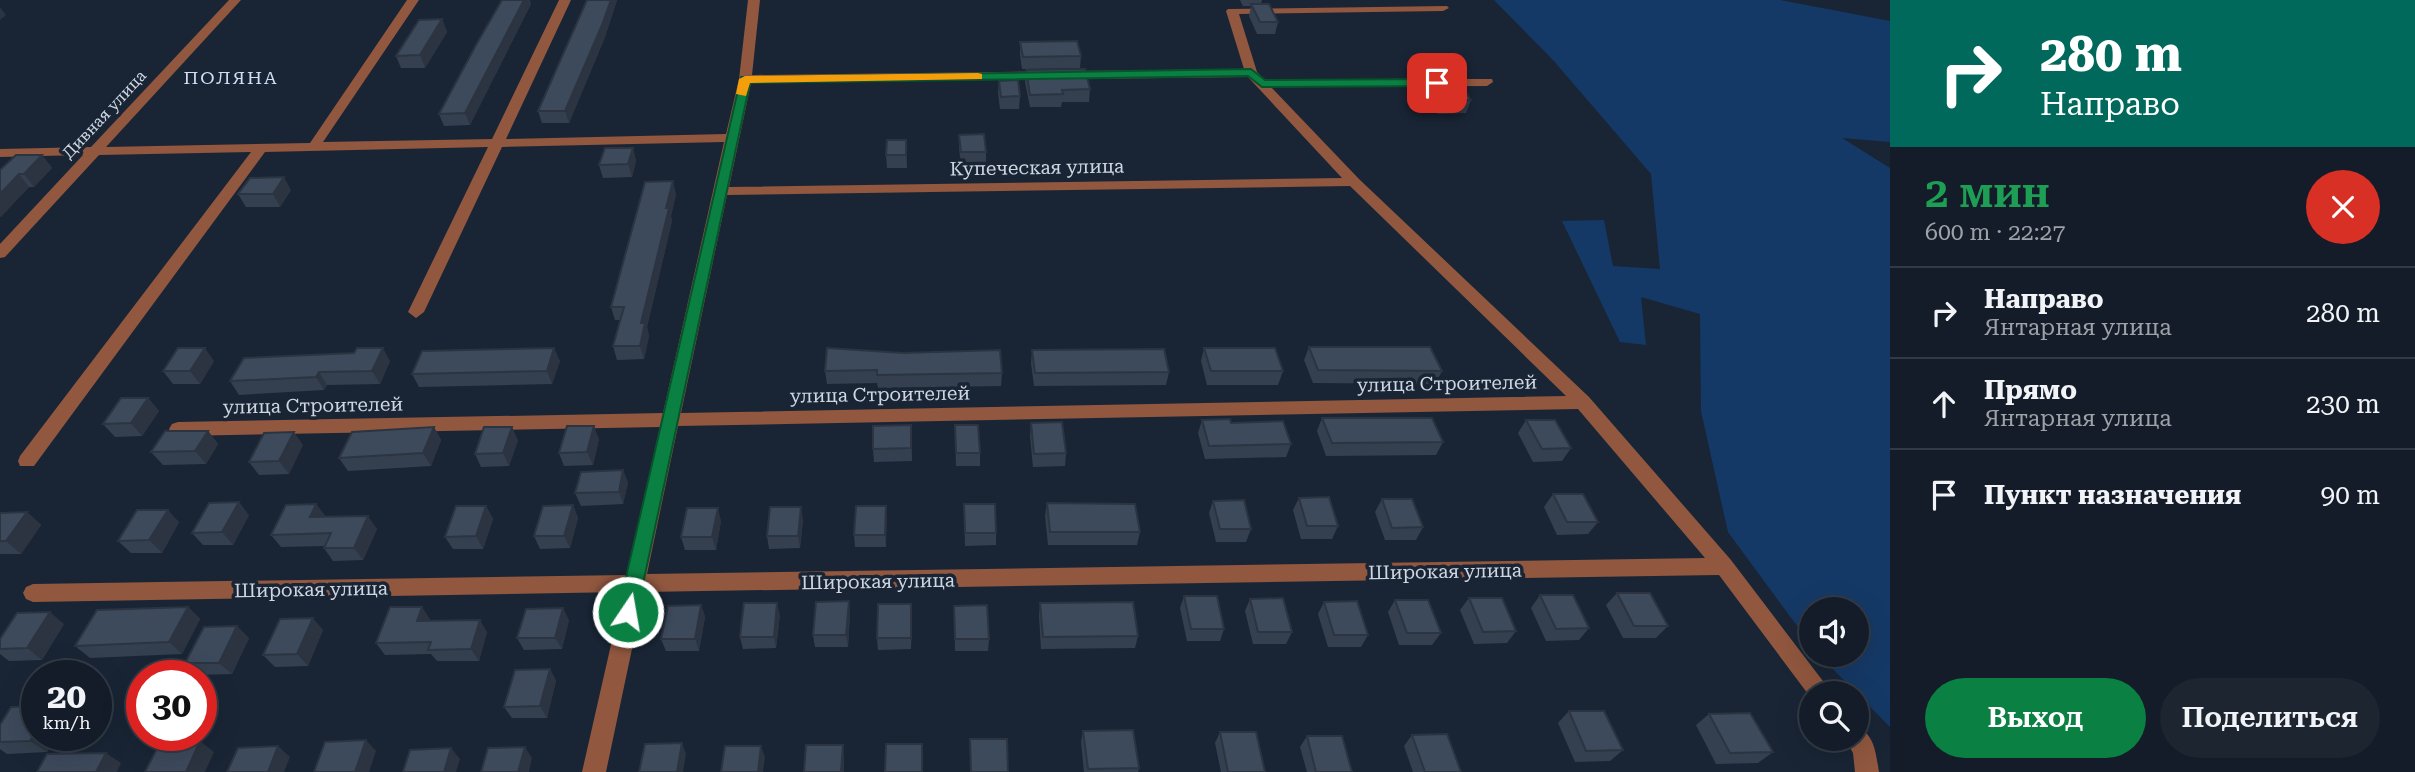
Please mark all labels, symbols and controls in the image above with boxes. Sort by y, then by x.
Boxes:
text: 280 m [2040,26,2182,83]
icon: right [1925,28,2016,119]
pin [1407,53,1467,113]
icon: arrive [1418,64,1456,102]
street label: Дивная улица [59,66,150,162]
district label: ПОЛЯНА [183,67,279,88]
text: Направо [2040,85,2180,123]
street label: Купеческая улица [950,154,1125,181]
text: 2 мин [1925,168,2050,217]
button: close [2306,170,2380,244]
text: 600 m · 22:27 [1925,219,2065,246]
text: Направо [1984,284,2104,314]
icon: right [1925,294,1963,332]
text: 280 m [2306,298,2380,328]
text: Янтарная улица [1984,314,2172,341]
street label: улица Строителей [1357,370,1538,397]
text: Прямо [1984,375,2077,405]
street label: улица Строителей [790,381,971,408]
icon: ahead [1925,385,1963,423]
text: 230 m [2306,389,2380,419]
street label: улица Строителей [223,392,404,419]
text: Янтарная улица [1984,405,2172,432]
icon: arrive [1925,476,1963,514]
text: Пункт назначения [1984,480,2241,510]
text: 90 m [2321,480,2380,510]
street label: Широкая улица [1368,559,1523,584]
street label: Широкая улица [801,569,956,594]
position arrow [591,575,665,649]
street label: Широкая улица [234,577,389,602]
map controls [1799,597,1869,751]
button: sound [1799,597,1869,667]
speed limit sign: 30 [126,660,217,751]
text: 20 [47,676,86,717]
button: Выход [1925,678,2146,758]
button: Поделиться [2160,678,2380,758]
button: search [1799,681,1869,751]
text: km/h [42,712,91,733]

